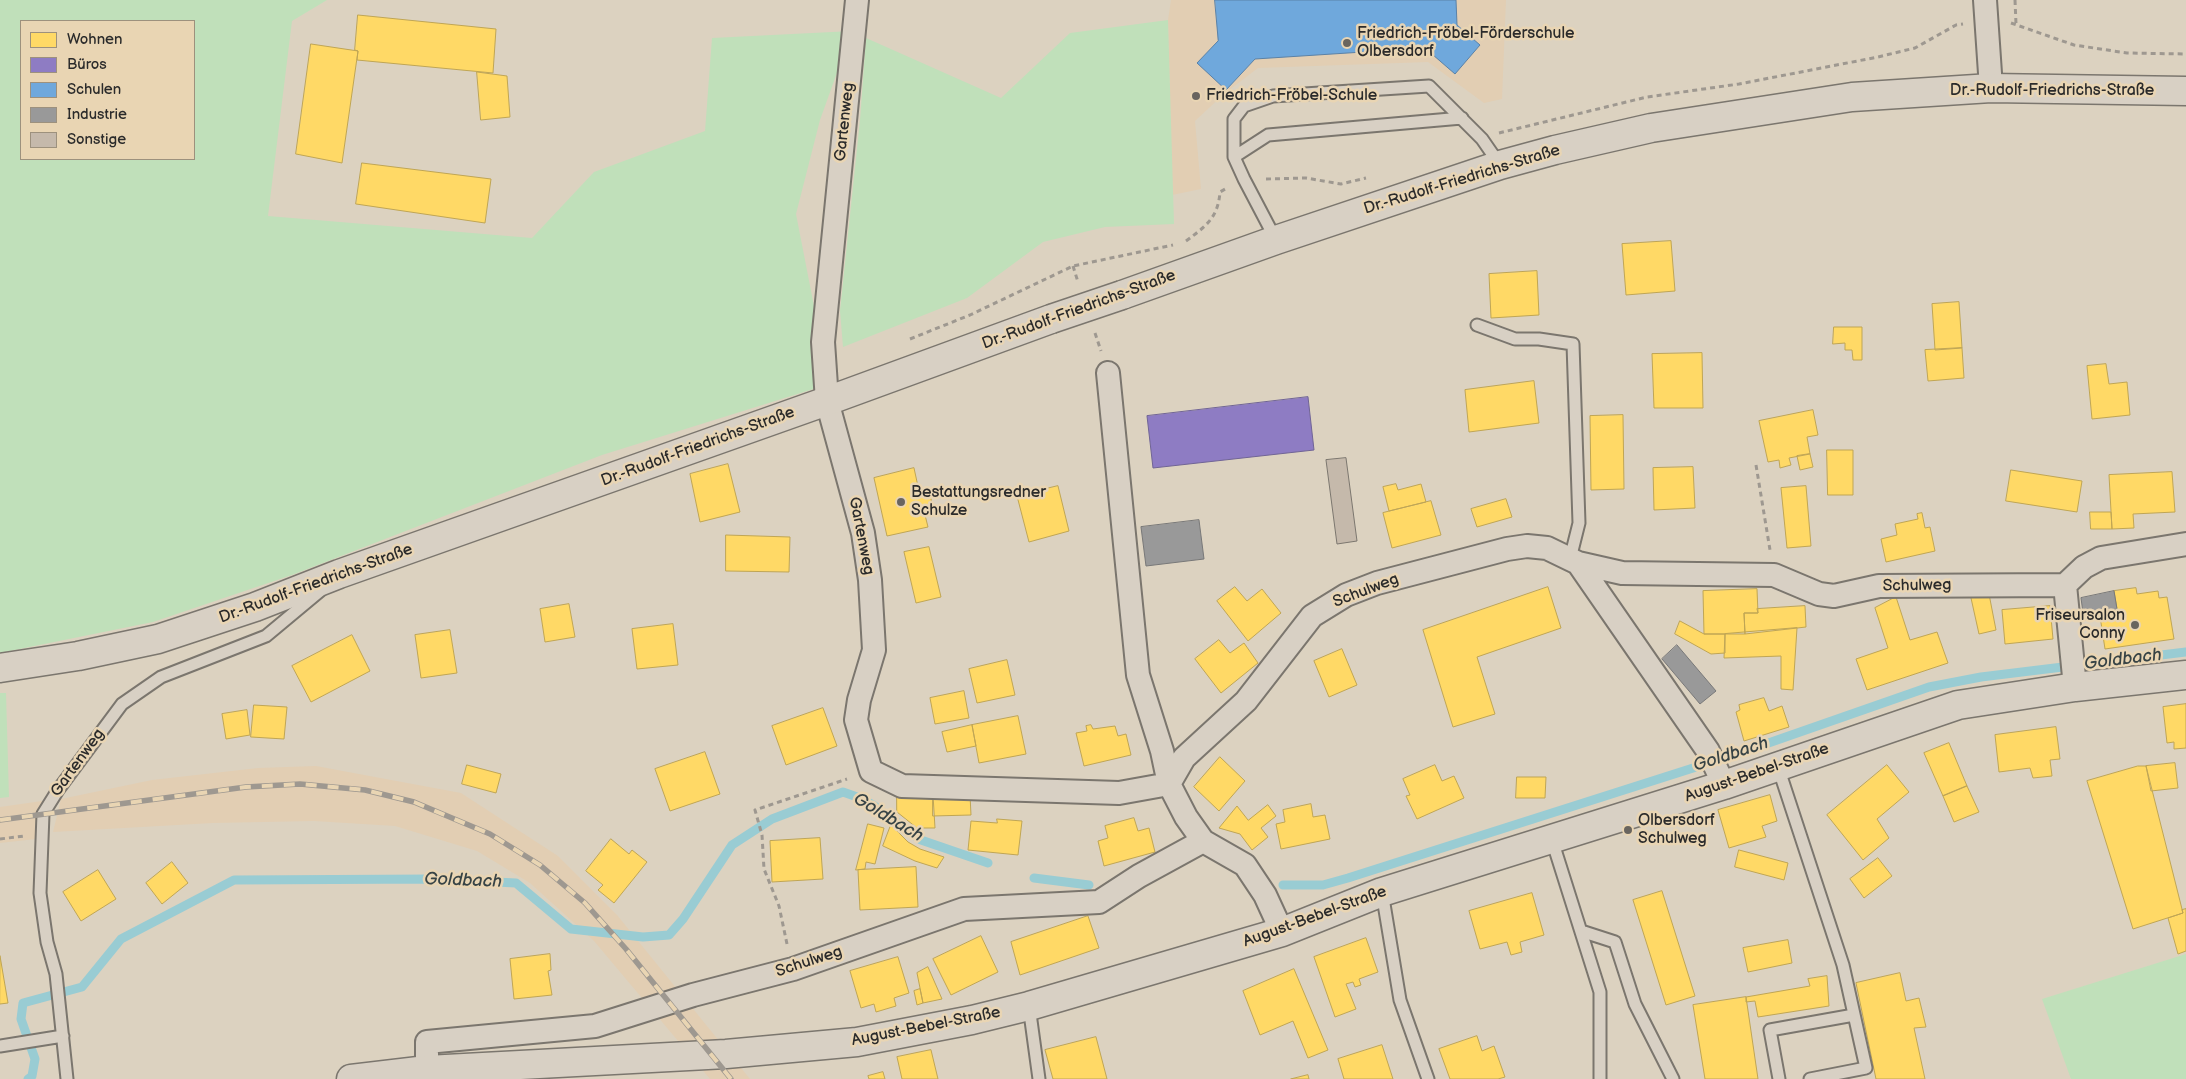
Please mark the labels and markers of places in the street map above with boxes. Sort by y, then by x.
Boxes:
place label: Friedrich-Fröbel-Förderschule Olbersdorf [1357,24,1574,62]
marker: Friedrich-Fröbel-Förderschule Olbersdorf [1341,37,1353,49]
place label: Friedrich-Fröbel-Schule [1206,86,1377,106]
marker: Friedrich-Fröbel-Schule [1190,90,1202,102]
place label: Bestattungsredner Schulze [911,483,1046,521]
marker: Bestattungsredner Schulze [895,496,907,508]
place label: Friseursalon Conny [2035,606,2125,644]
marker: Friseursalon Conny [2129,619,2141,631]
place label: Olbersdorf Schulweg [1638,811,1715,849]
marker: Olbersdorf Schulweg [1622,824,1634,836]

